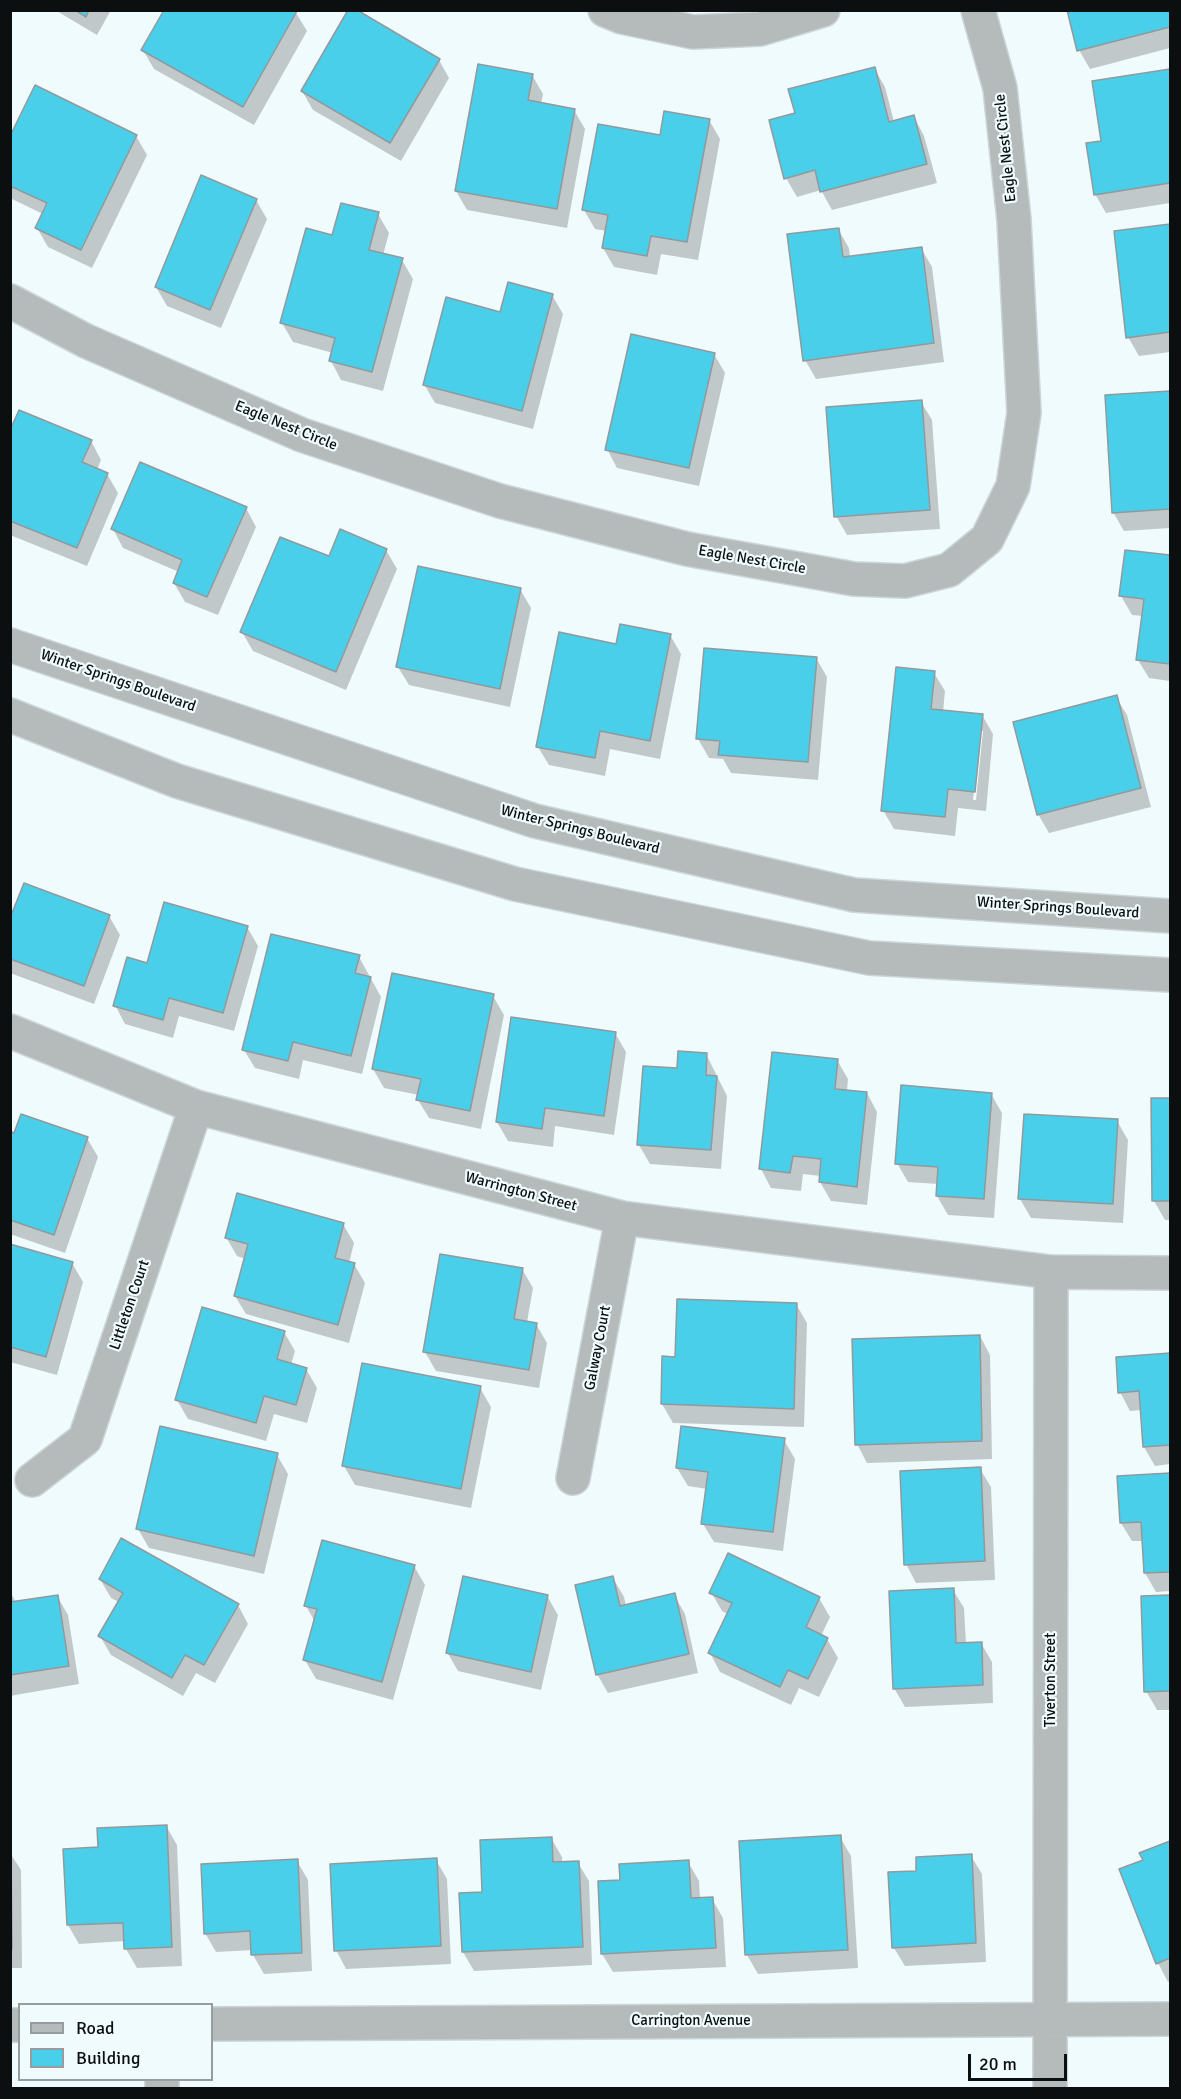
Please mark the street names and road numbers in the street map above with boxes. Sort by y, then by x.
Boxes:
street label: Eagle Nest Circle [991,93,1021,203]
street label: Eagle Nest Circle [232,397,340,455]
street label: Eagle Nest Circle [697,542,807,578]
street label: Winter Springs Boulevard [38,646,198,716]
street label: Winter Springs Boulevard [499,802,661,858]
street label: Winter Springs Boulevard [976,893,1140,923]
street label: Warrington Street [463,1168,579,1216]
street label: Littleton Court [106,1258,154,1352]
street label: Galway Court [581,1304,615,1392]
street label: Tiverton Street [1042,1633,1060,1727]
street label: Carrington Avenue [631,2012,751,2030]

